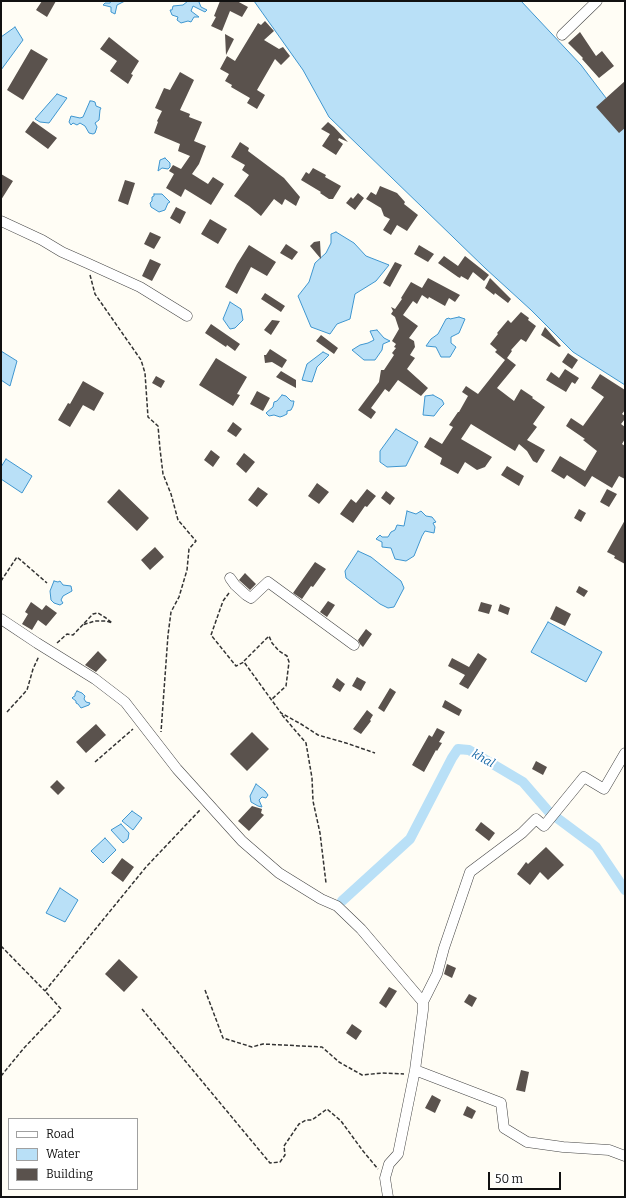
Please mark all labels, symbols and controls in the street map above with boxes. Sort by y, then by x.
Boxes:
water label: khal [469,747,497,771]
legend [8,1118,138,1190]
text: Road [46,1127,74,1141]
text: Water [46,1147,80,1161]
scale bar [490,1164,563,1190]
text: Building [46,1167,93,1181]
text: 50 m [495,1172,523,1186]

